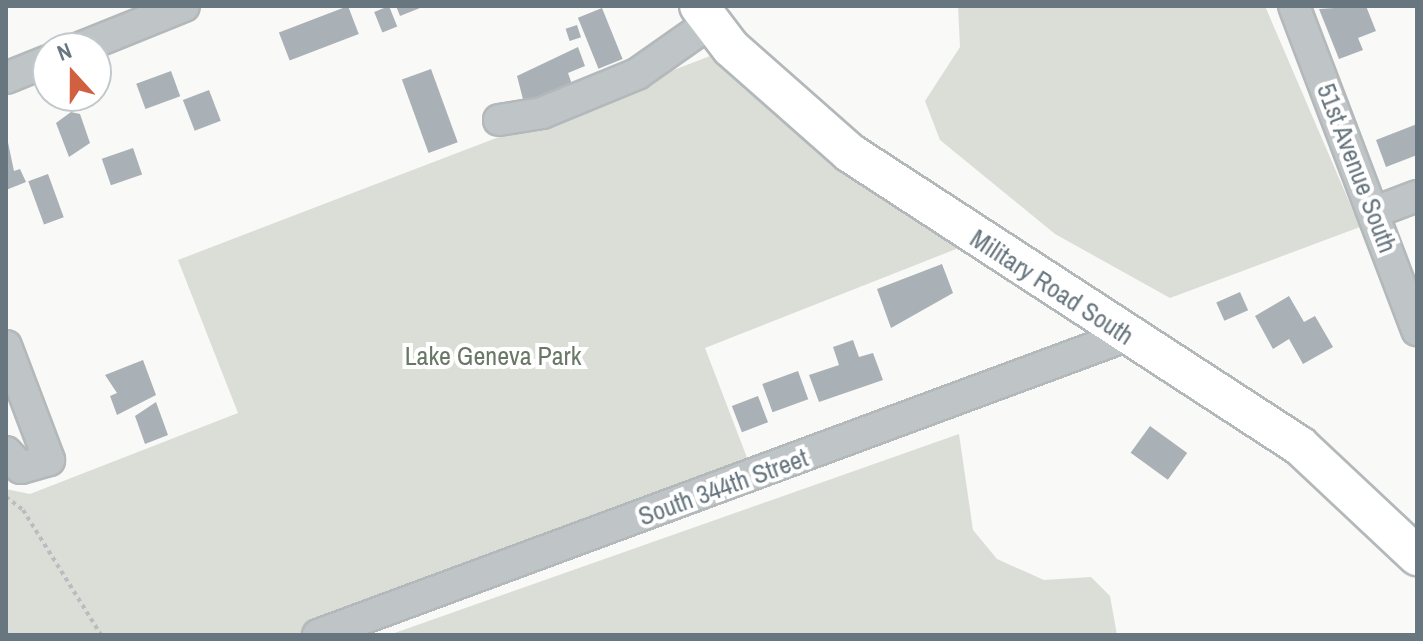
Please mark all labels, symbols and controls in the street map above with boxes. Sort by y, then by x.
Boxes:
north arrow [32,32,112,112]
text: N [53,35,76,68]
street label: 51st Avenue South [1310,78,1404,258]
street label: Military Road South [964,223,1140,351]
park label: Lake Geneva Park [405,340,581,372]
street label: South 344th Street [634,442,812,532]

